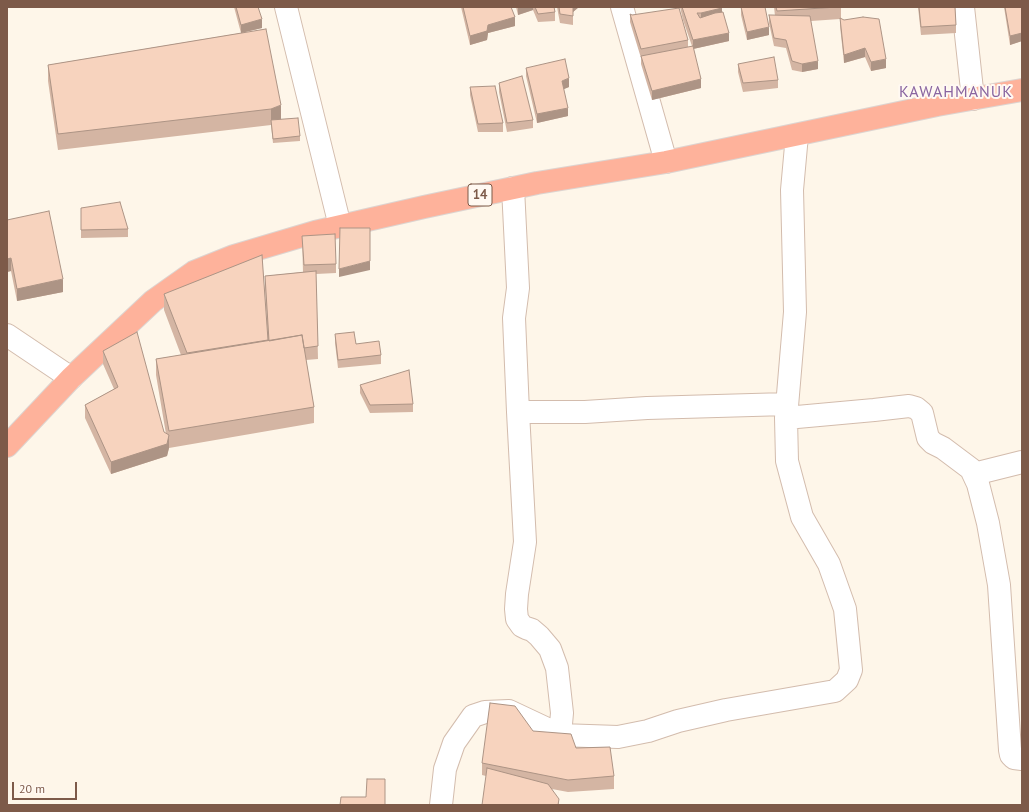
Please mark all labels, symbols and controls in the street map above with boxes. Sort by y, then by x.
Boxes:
district label: KAWAHMANUK [899,82,1013,102]
road number: 14 [468,184,492,206]
scale bar [14,774,79,800]
text: 20 m [19,781,45,796]

